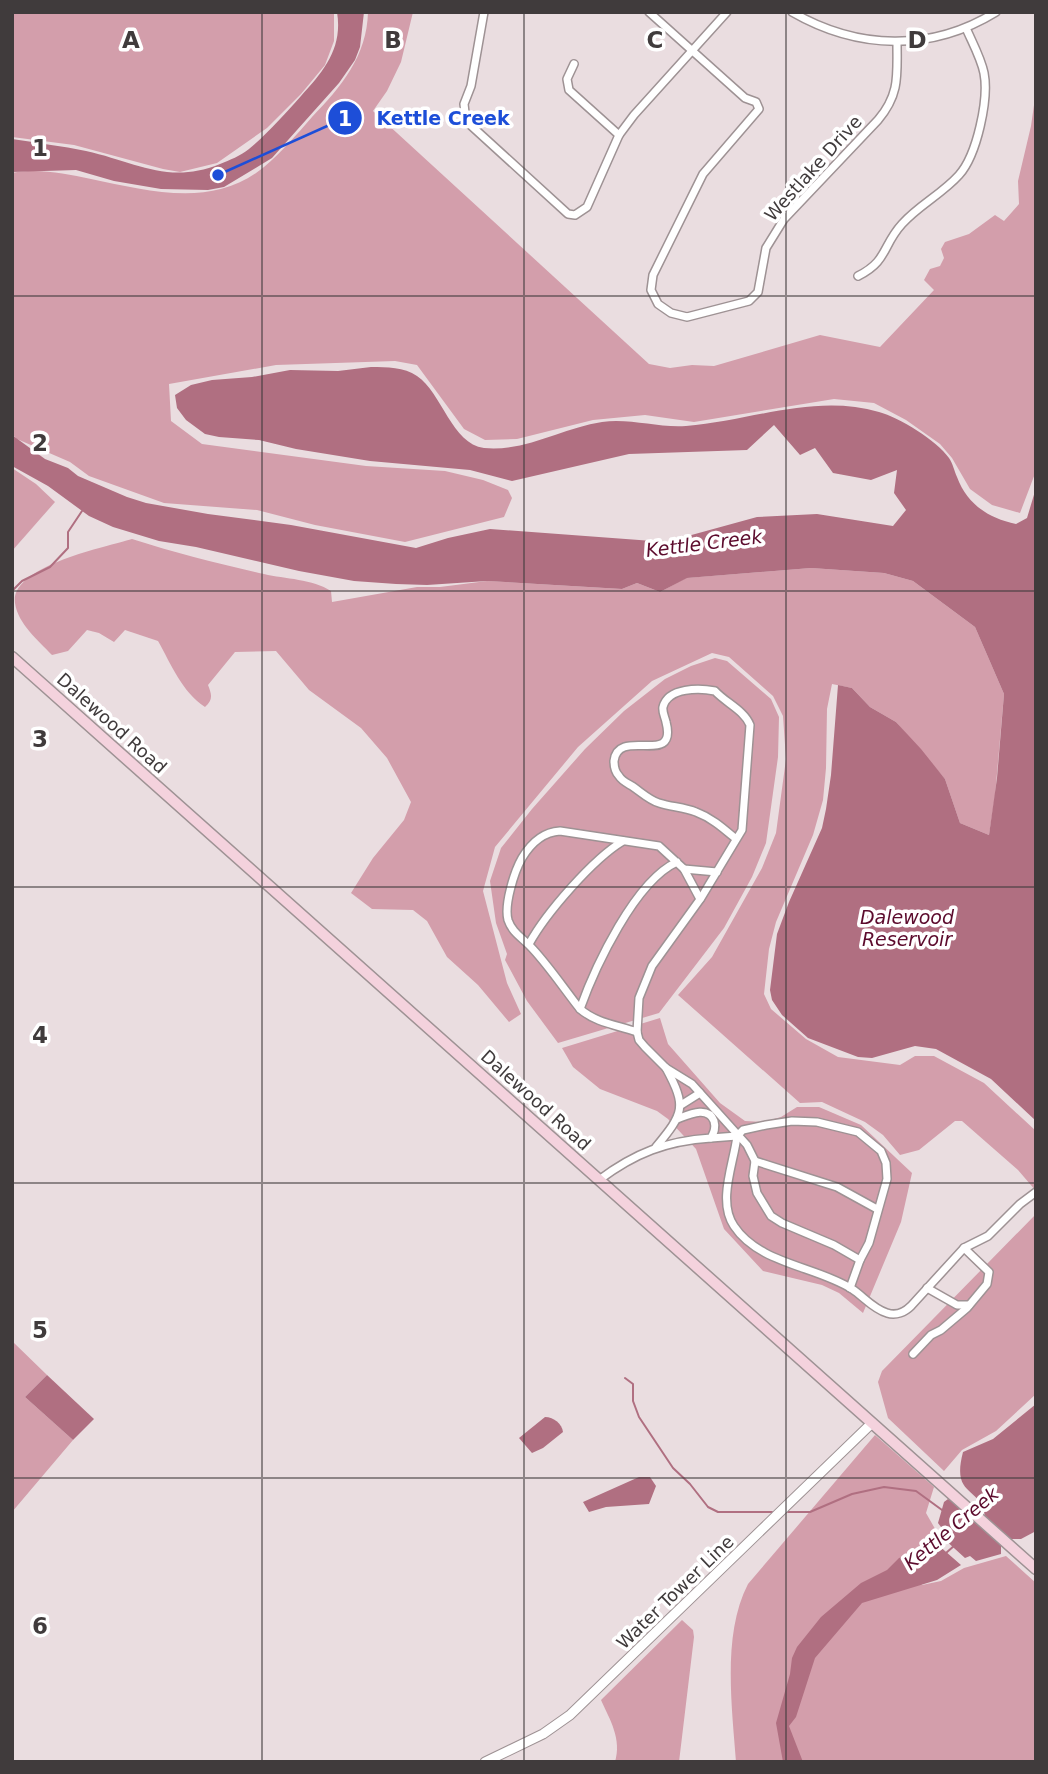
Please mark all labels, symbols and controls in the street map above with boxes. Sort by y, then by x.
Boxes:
text: A [122,27,140,53]
text: B [384,27,402,53]
text: C [647,27,663,53]
text: D [907,27,927,53]
callout: Kettle Creek [327,98,524,138]
text: 1 [338,107,352,131]
text: Kettle Creek [376,107,510,129]
street label: Westlake Drive [760,111,866,225]
text: 1 [32,135,48,161]
text: 2 [32,430,48,456]
water label: Kettle Creek [645,525,764,561]
street label: Dalewood Road [53,668,171,778]
text: 3 [32,726,48,752]
water label: Dalewood Reservoir [860,906,955,950]
text: 4 [32,1022,48,1048]
street label: Dalewood Road [477,1045,595,1155]
text: 5 [32,1317,48,1343]
water label: Kettle Creek [899,1481,1004,1574]
street label: Water Tower Line [612,1531,738,1653]
text: 6 [32,1613,48,1639]

